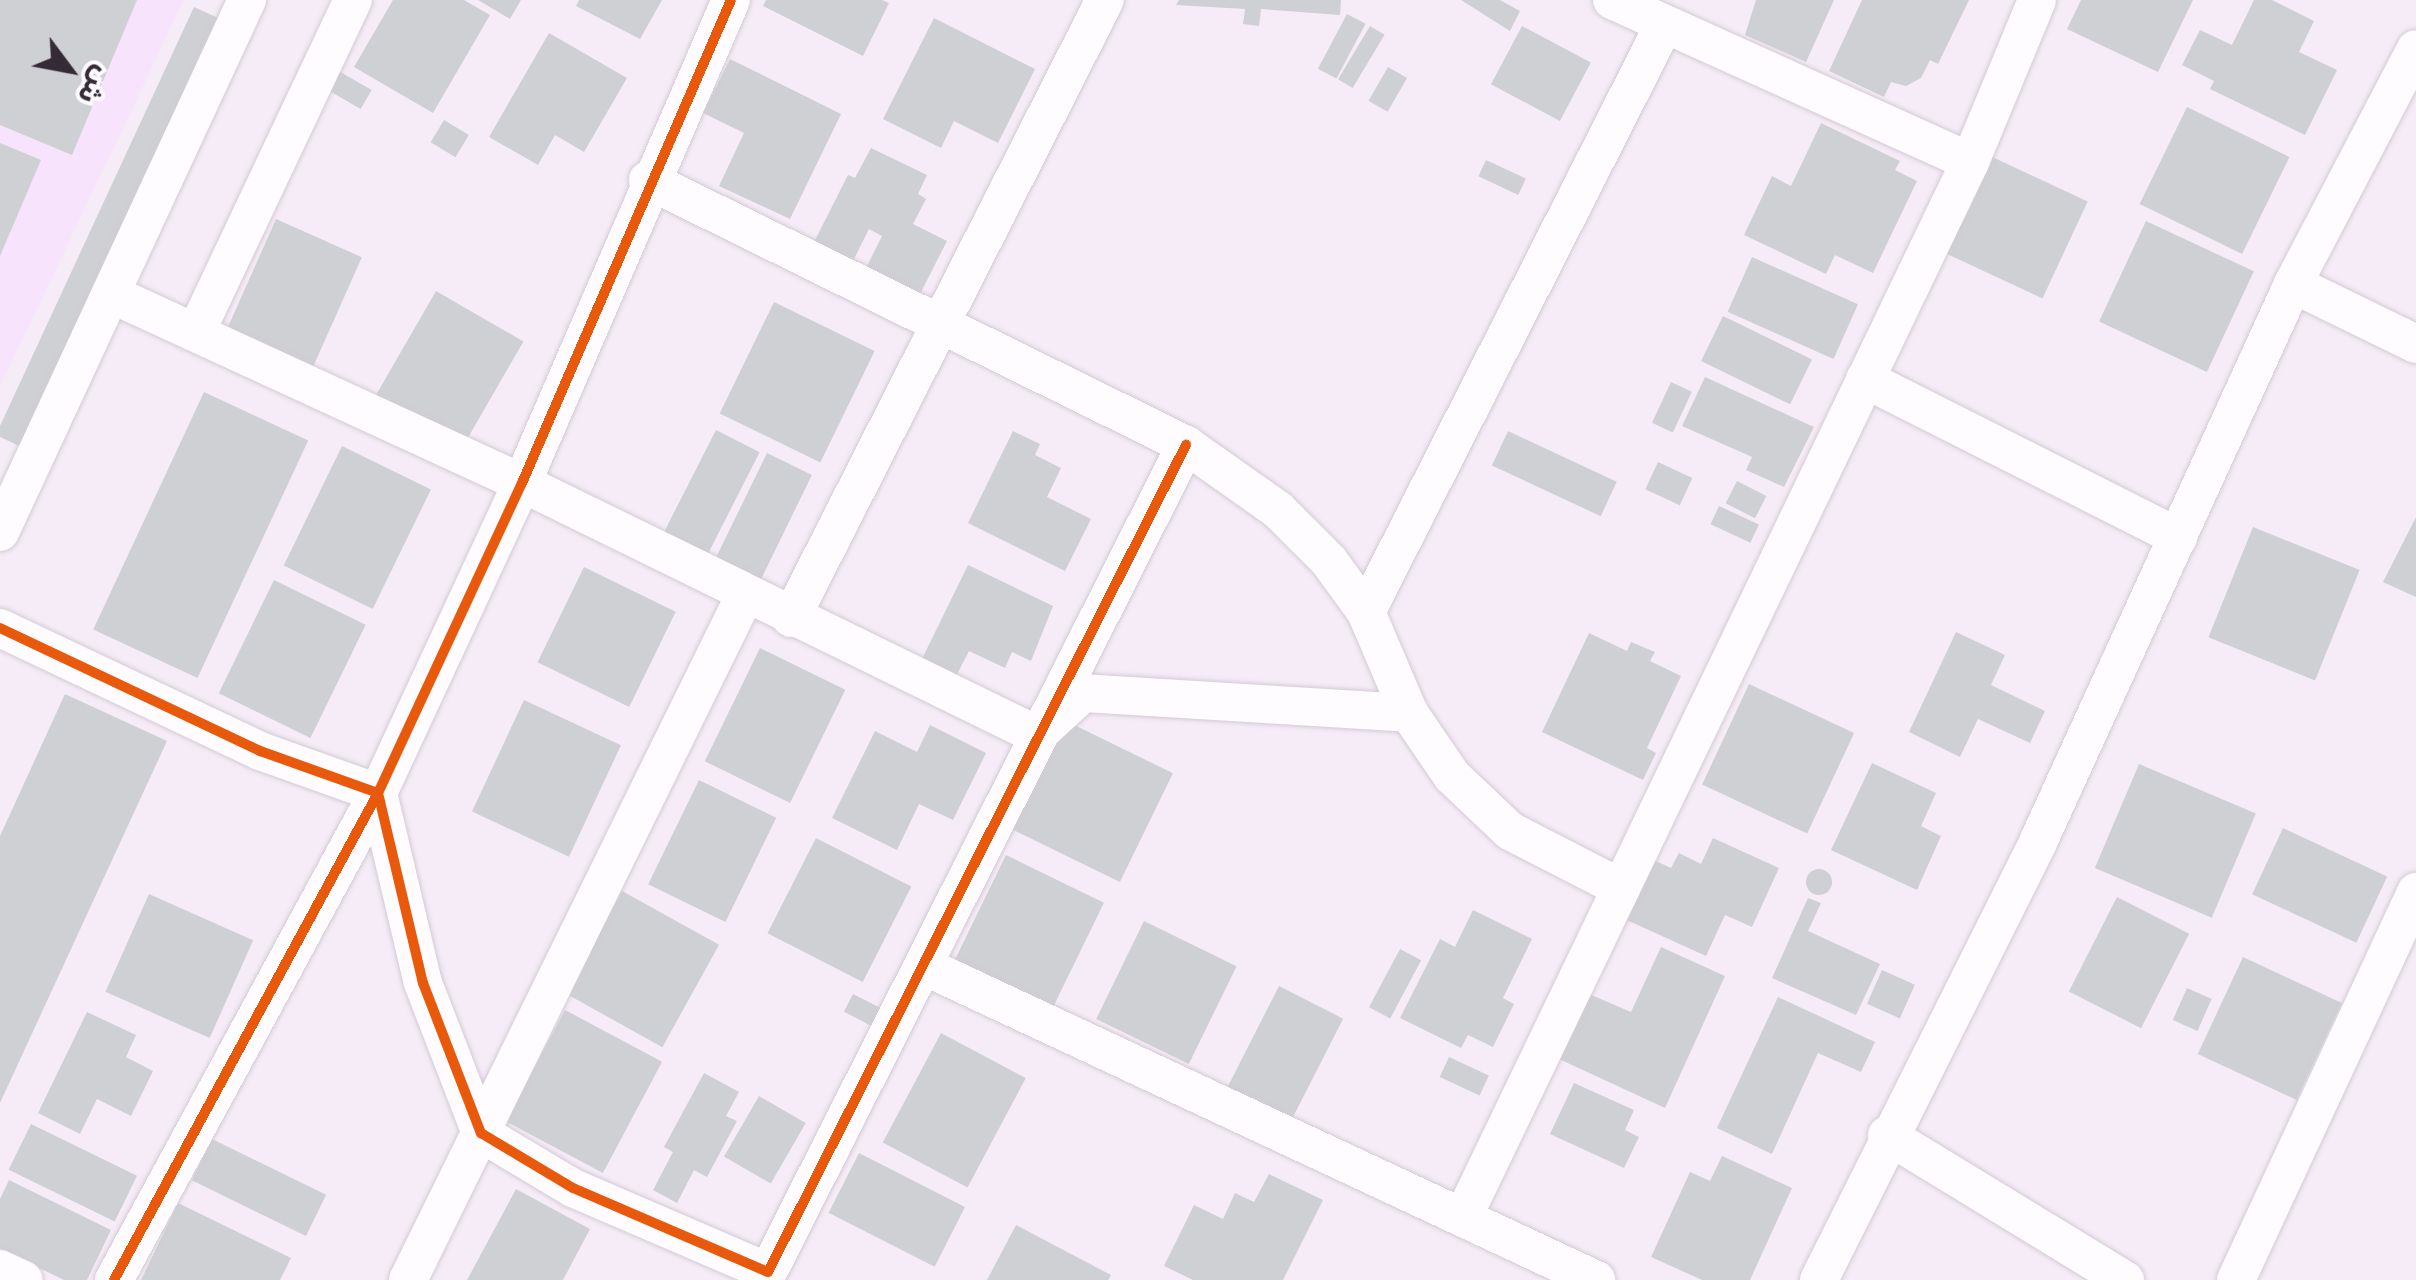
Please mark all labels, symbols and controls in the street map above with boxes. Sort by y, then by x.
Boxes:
north arrow [20,20,120,120]
text: ش [71,61,121,112]

